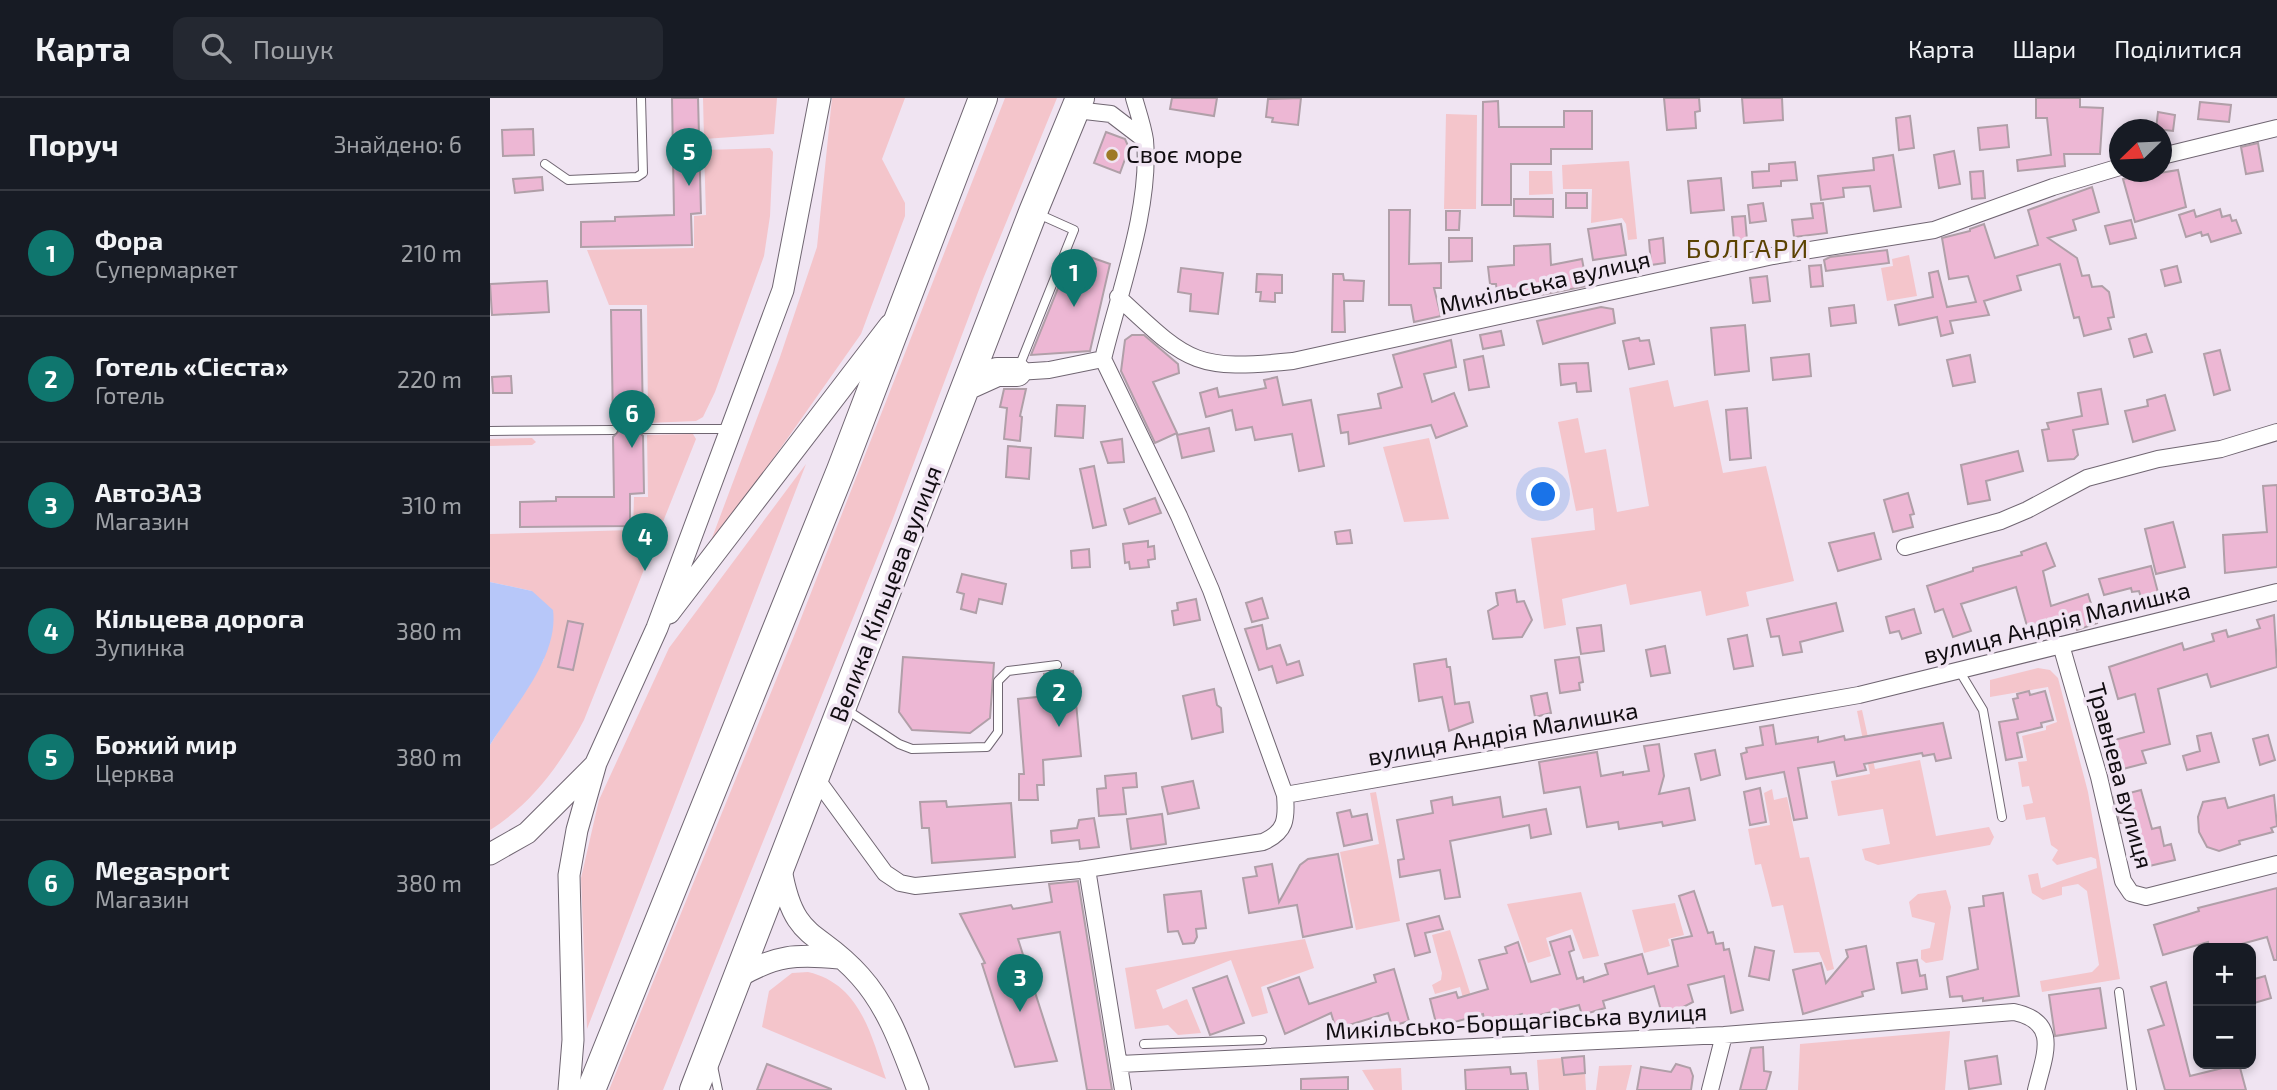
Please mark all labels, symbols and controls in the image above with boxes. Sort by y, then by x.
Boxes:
search box [173,17,663,80]
text: Карта [35,28,131,68]
icon: search [197,29,235,67]
text: Пошук [253,33,334,64]
text: Карта [1908,34,1975,63]
text: Шари [2013,34,2076,63]
text: Поділитися [2114,34,2242,63]
north arrow [2109,119,2172,182]
text: Поруч [28,126,118,162]
pin: 5 [666,128,712,186]
text: Знайдено: 6 [334,130,462,158]
place label: Своє море [1126,139,1243,168]
marker: Своє море [1104,147,1120,163]
text: Фора [95,224,163,255]
district label: БОЛГАРИ [1686,232,1810,263]
text: 1 [46,239,56,267]
text: 210 m [401,239,462,267]
street label: Микільська вулиця [1436,243,1653,321]
pin: 1 [1051,249,1097,307]
text: Супермаркет [95,255,238,283]
text: Готель «Сієста» [95,350,288,381]
text: 2 [44,365,58,393]
text: 220 m [397,365,462,393]
text: Готель [95,381,165,409]
pin: 6 [609,390,655,448]
street label: Велика Кільцева вулиця [822,461,948,726]
text: АвтоЗАЗ [95,476,202,507]
your location [1526,477,1560,511]
text: 3 [44,491,58,519]
text: 310 m [401,491,462,519]
text: Магазин [95,507,189,535]
pin: 4 [622,513,668,571]
street label: вулиця Андрія Малишка [1920,574,2193,670]
text: Кільцева дорога [95,602,304,633]
text: 4 [44,617,58,645]
text: 380 m [396,617,462,645]
text: Зупинка [95,633,185,661]
pin: 2 [1036,669,1082,727]
street label: Травнева вулиця [2082,680,2160,872]
street label: вулиця Андрія Малишка [1365,694,1640,772]
text: Божий мир [95,728,237,759]
text: 5 [45,743,57,771]
text: 380 m [396,743,462,771]
text: Церква [95,759,175,787]
text: Megasport [95,854,230,885]
text: 6 [44,869,58,897]
text: 380 m [396,869,462,897]
text: Магазин [95,885,189,913]
map controls [2193,943,2256,1069]
button: + [2193,943,2256,1006]
pin: 3 [997,954,1043,1012]
street label: Микільсько-Борщагівська вулиця [1324,996,1708,1046]
button: − [2193,1006,2256,1069]

